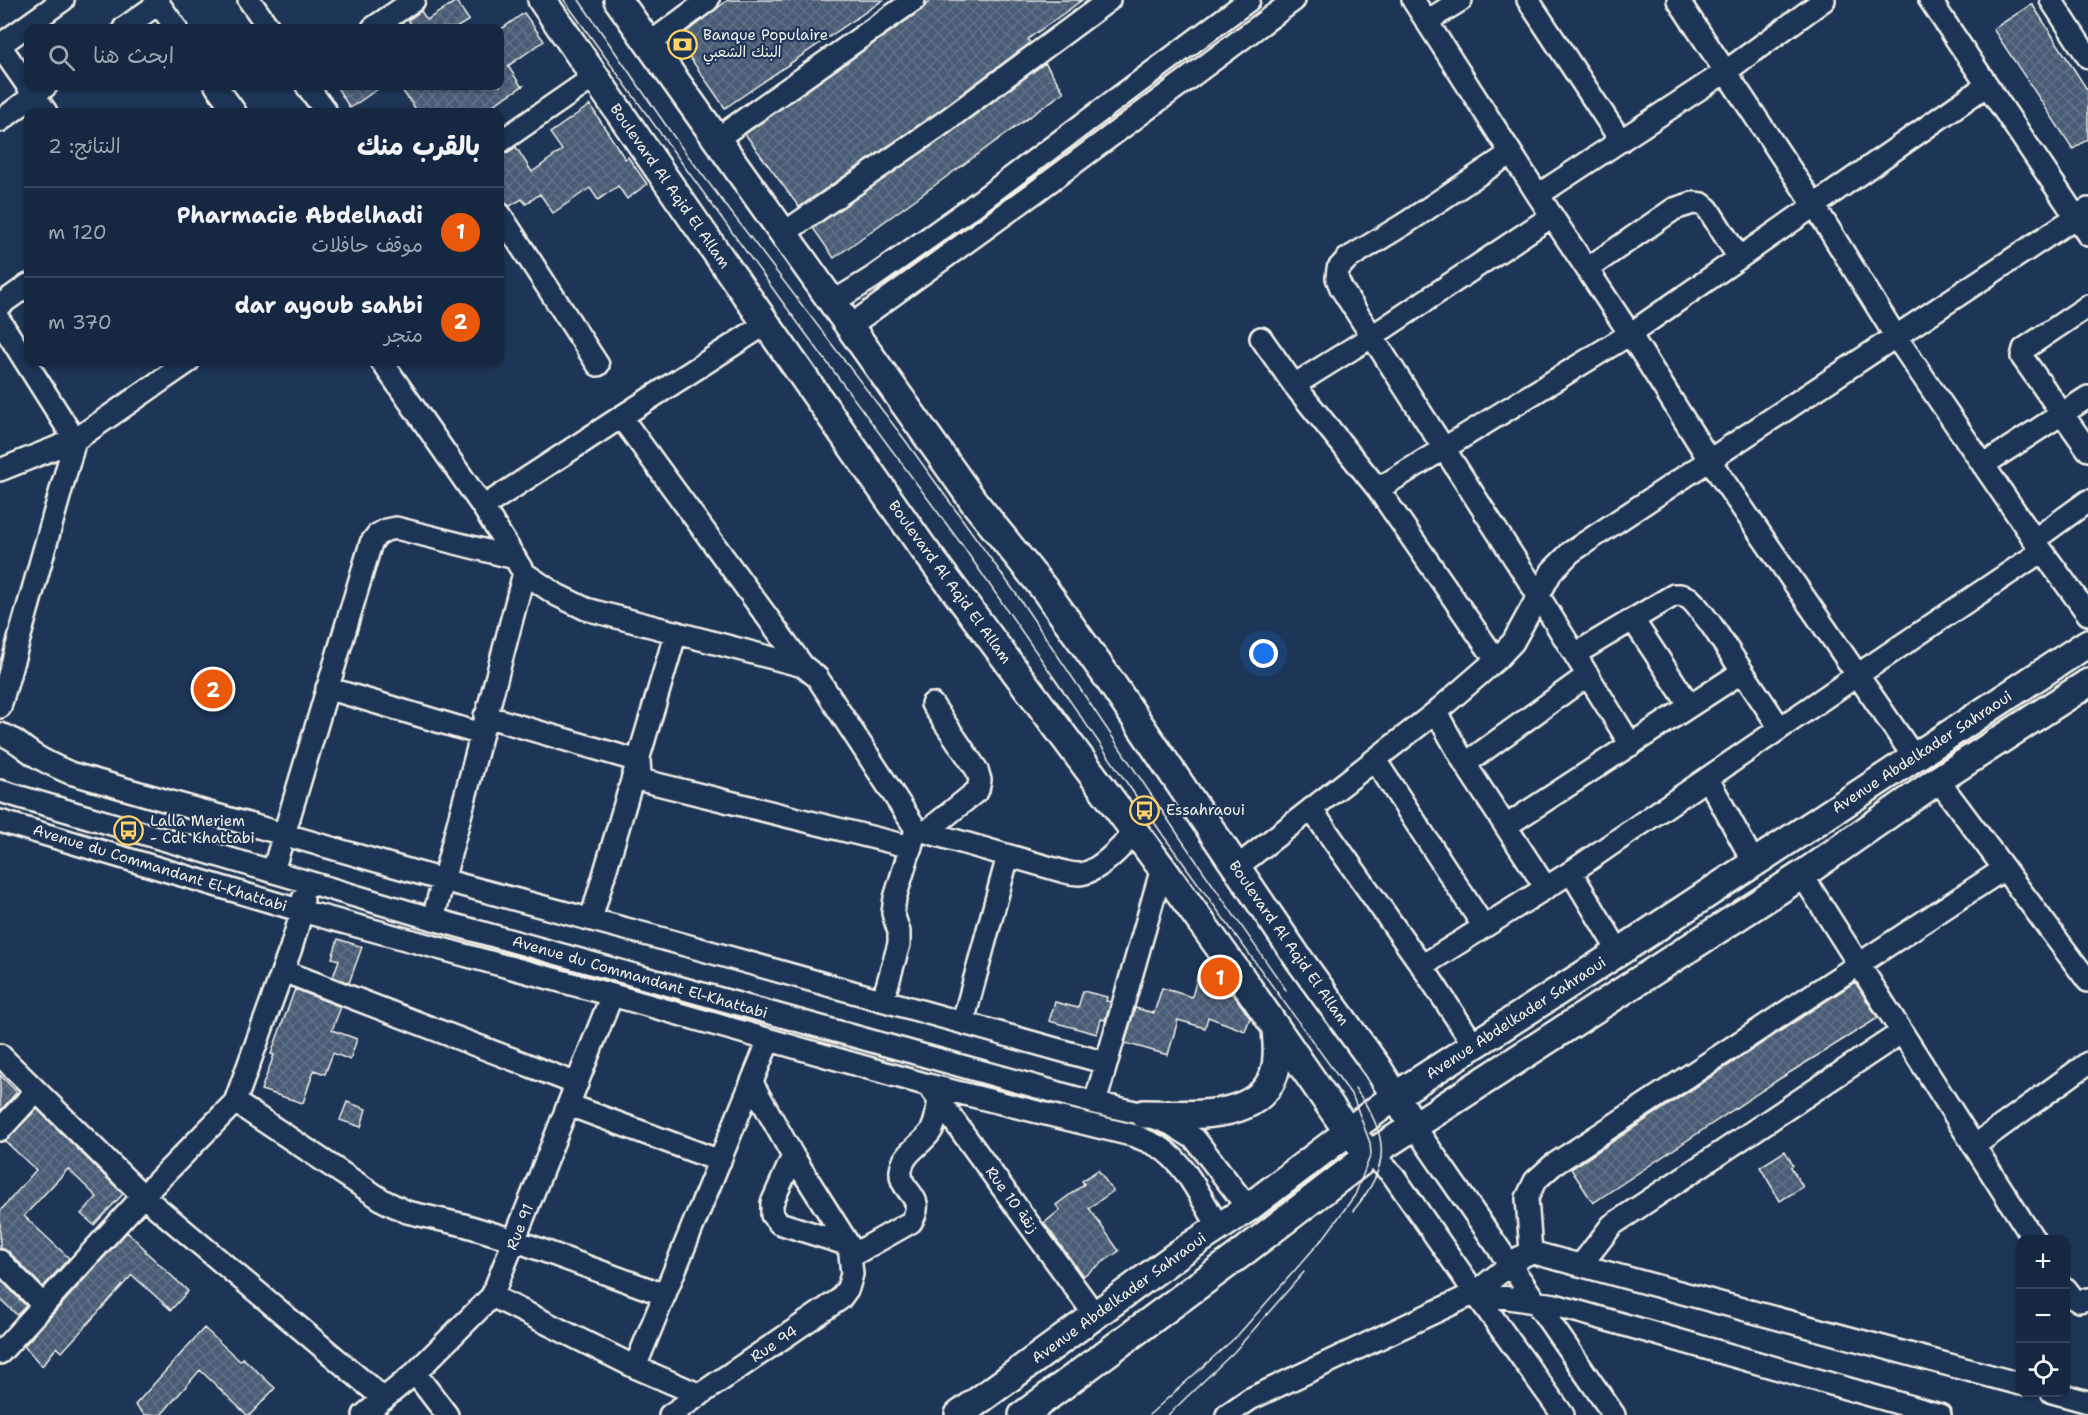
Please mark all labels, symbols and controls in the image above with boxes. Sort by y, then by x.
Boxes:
search box [24,24,504,90]
place label: Banque Populaire البنك الشعبي [703,25,828,65]
bank icon: Banque Populaire البنك الشعبي [666,28,698,60]
icon: search [45,41,78,74]
text: ابحث هنا [93,41,174,70]
street label: Boulevard Al Aqid El Allam [605,100,735,272]
text: بالقرب منك [357,128,480,163]
text: النتائج: 2 [48,133,121,159]
text: Pharmacie Abdelhadi [177,201,423,230]
text: 120 m [48,219,107,245]
text: 1 [456,219,465,245]
text: موقف حافلات [311,232,423,258]
text: dar ayoub sahbi [235,291,423,320]
text: 370 m [48,309,112,335]
text: 2 [454,309,468,335]
text: متجر [384,322,423,348]
street label: Boulevard Al Aqid El Allam [884,496,1016,668]
your location [1249,639,1278,668]
pin: 2 [194,666,232,712]
street label: Avenue Abdelkader Sahraoui [1828,686,2016,818]
bus stop icon: Essahraoui [1129,794,1161,826]
place label: Essahraoui [1166,800,1245,820]
place label: Lalla Meriem - Cdt Khattabi [150,811,255,848]
bus stop icon: Lalla Meriem - Cdt Khattabi [113,814,145,846]
street label: Avenue du Commandant El-Khattabi [31,820,289,916]
street label: Boulevard Al Aqid El Allam [1224,857,1354,1029]
street label: Avenue du Commandant El-Khattabi [510,931,770,1023]
street label: Avenue Abdelkader Sahraoui [1422,952,1610,1084]
pin: 1 [1200,954,1240,1000]
street label: Rue 10 زنقة [981,1162,1043,1238]
street label: Rue 91 [502,1201,538,1253]
street label: Avenue Abdelkader Sahraoui [1028,1228,1210,1368]
map controls [2016,1235,2070,1397]
button: + [2016,1235,2070,1289]
button: − [2016,1289,2070,1343]
street label: Rue 94 [747,1321,801,1367]
button: locate [2016,1343,2070,1397]

